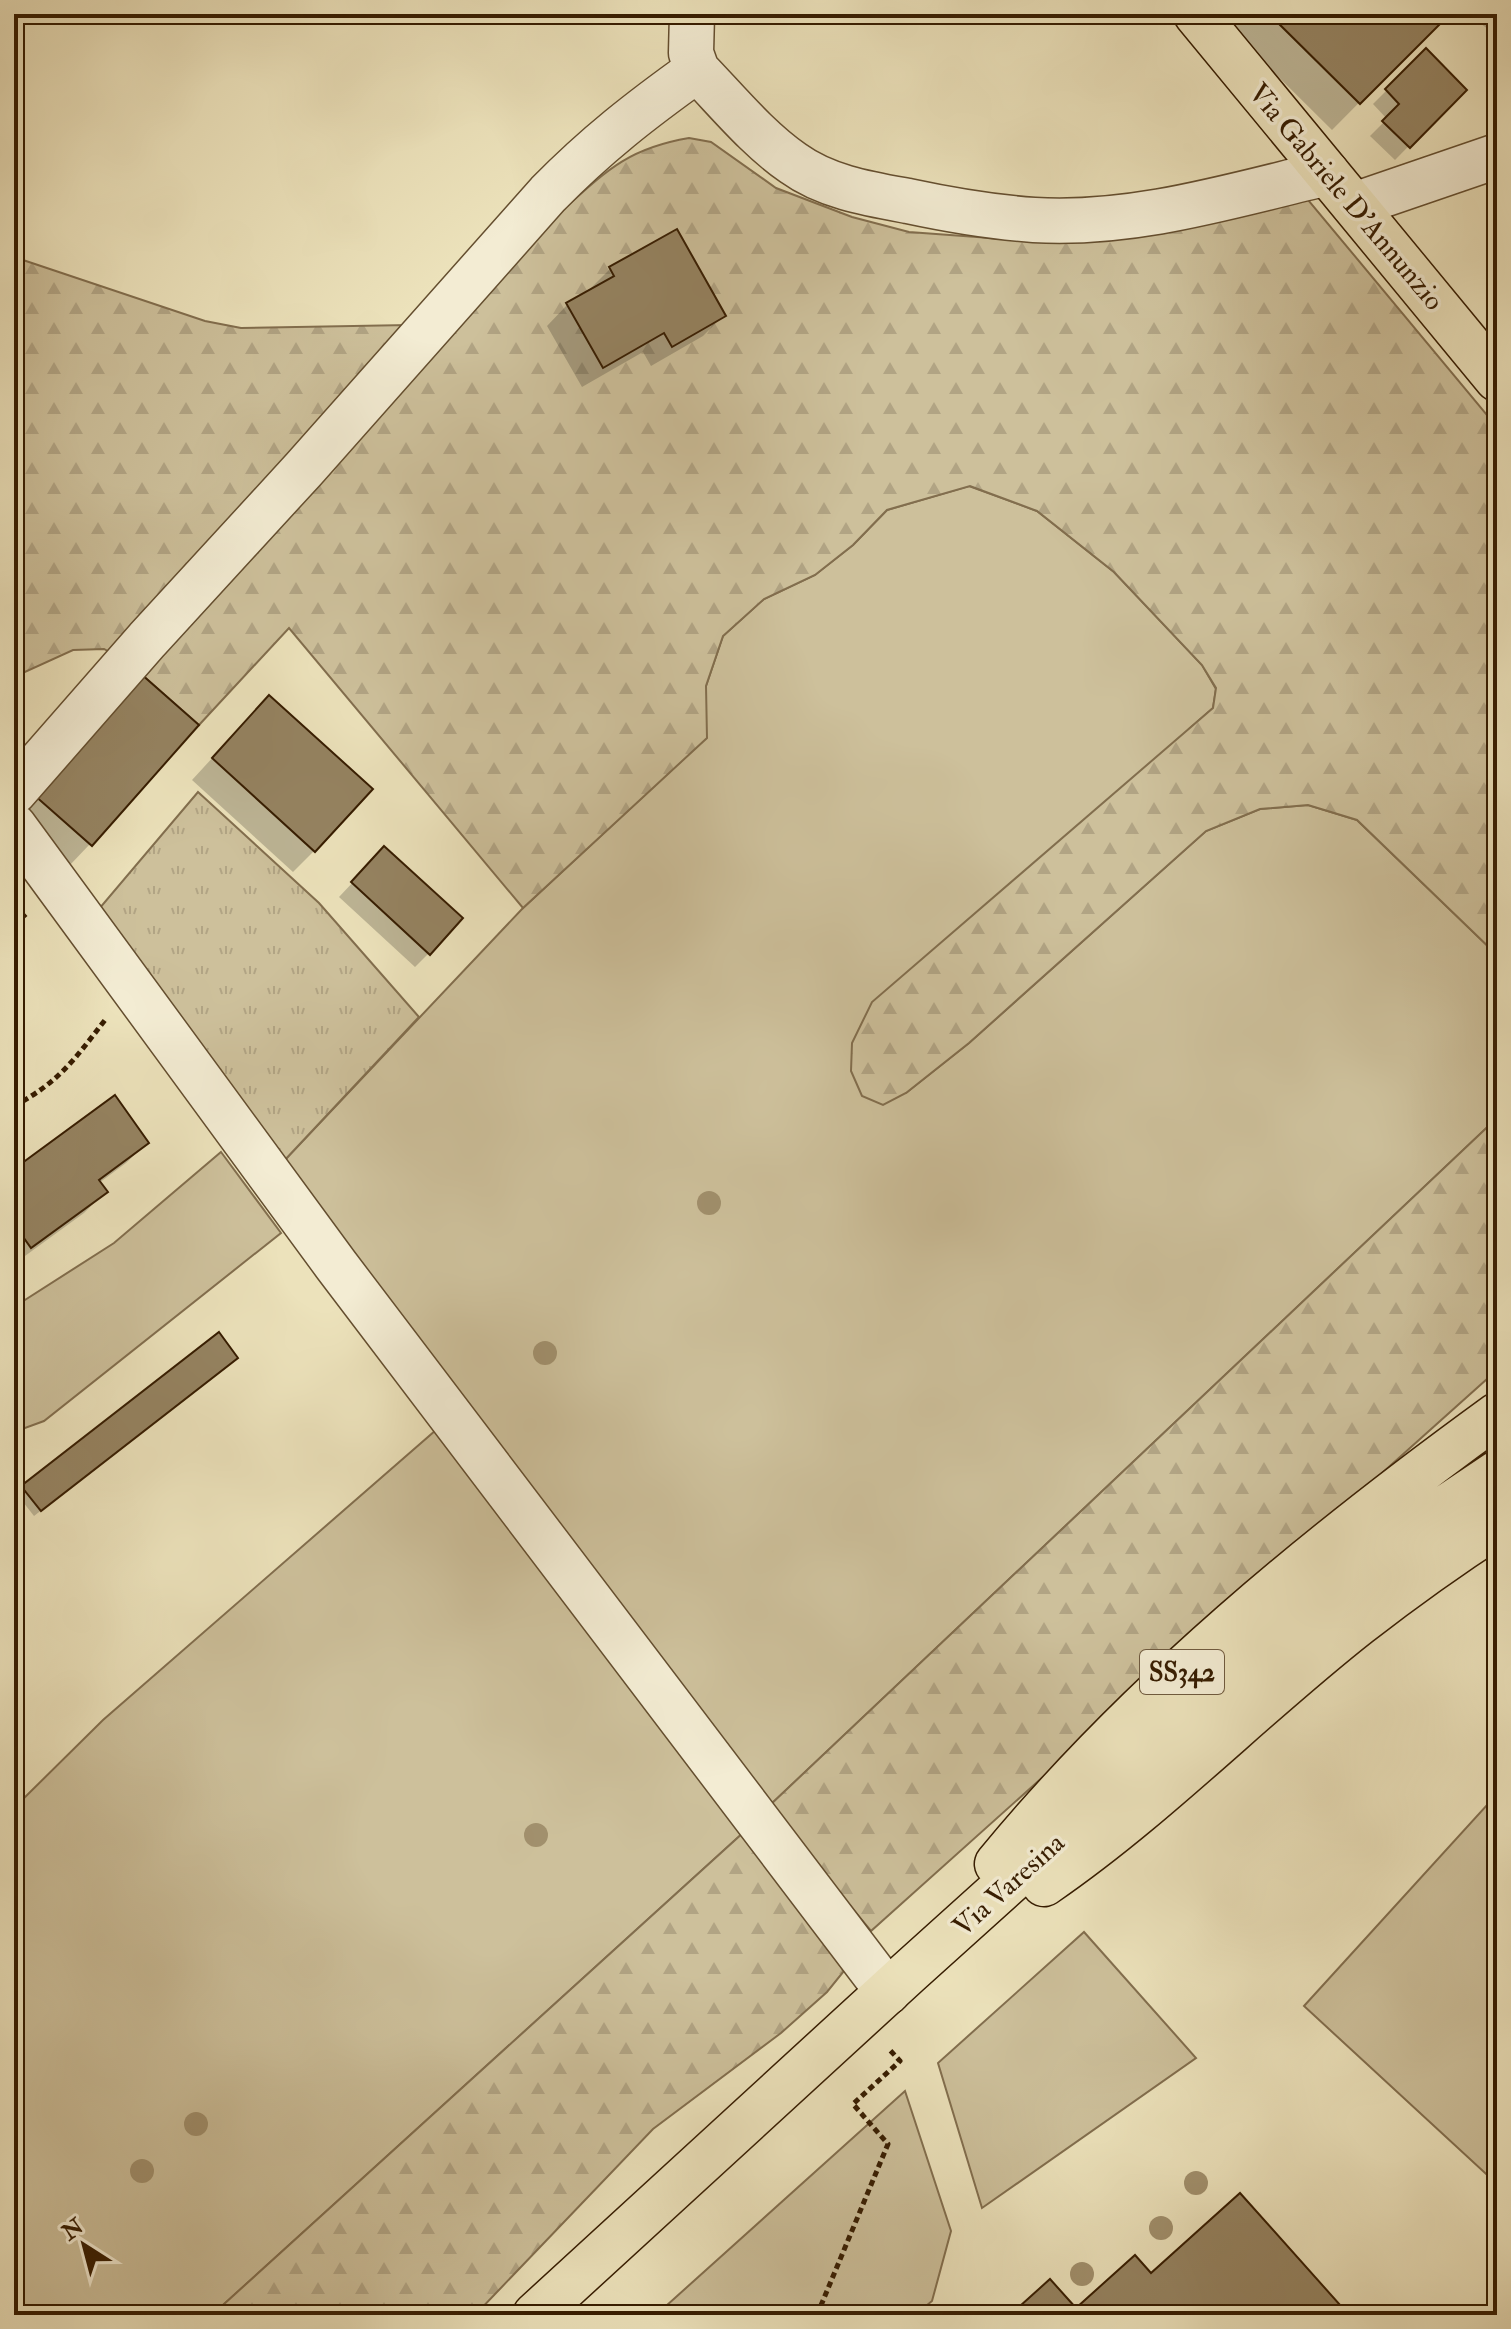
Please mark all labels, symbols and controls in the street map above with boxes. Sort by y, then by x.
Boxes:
street label: Via Gabriele D'Annunzio [1241,76,1451,318]
road number: SS342 [1140,1650,1224,1694]
street label: Via Varesina [946,1825,1073,1944]
north arrow [44,2205,124,2285]
text: N [56,2212,89,2247]

